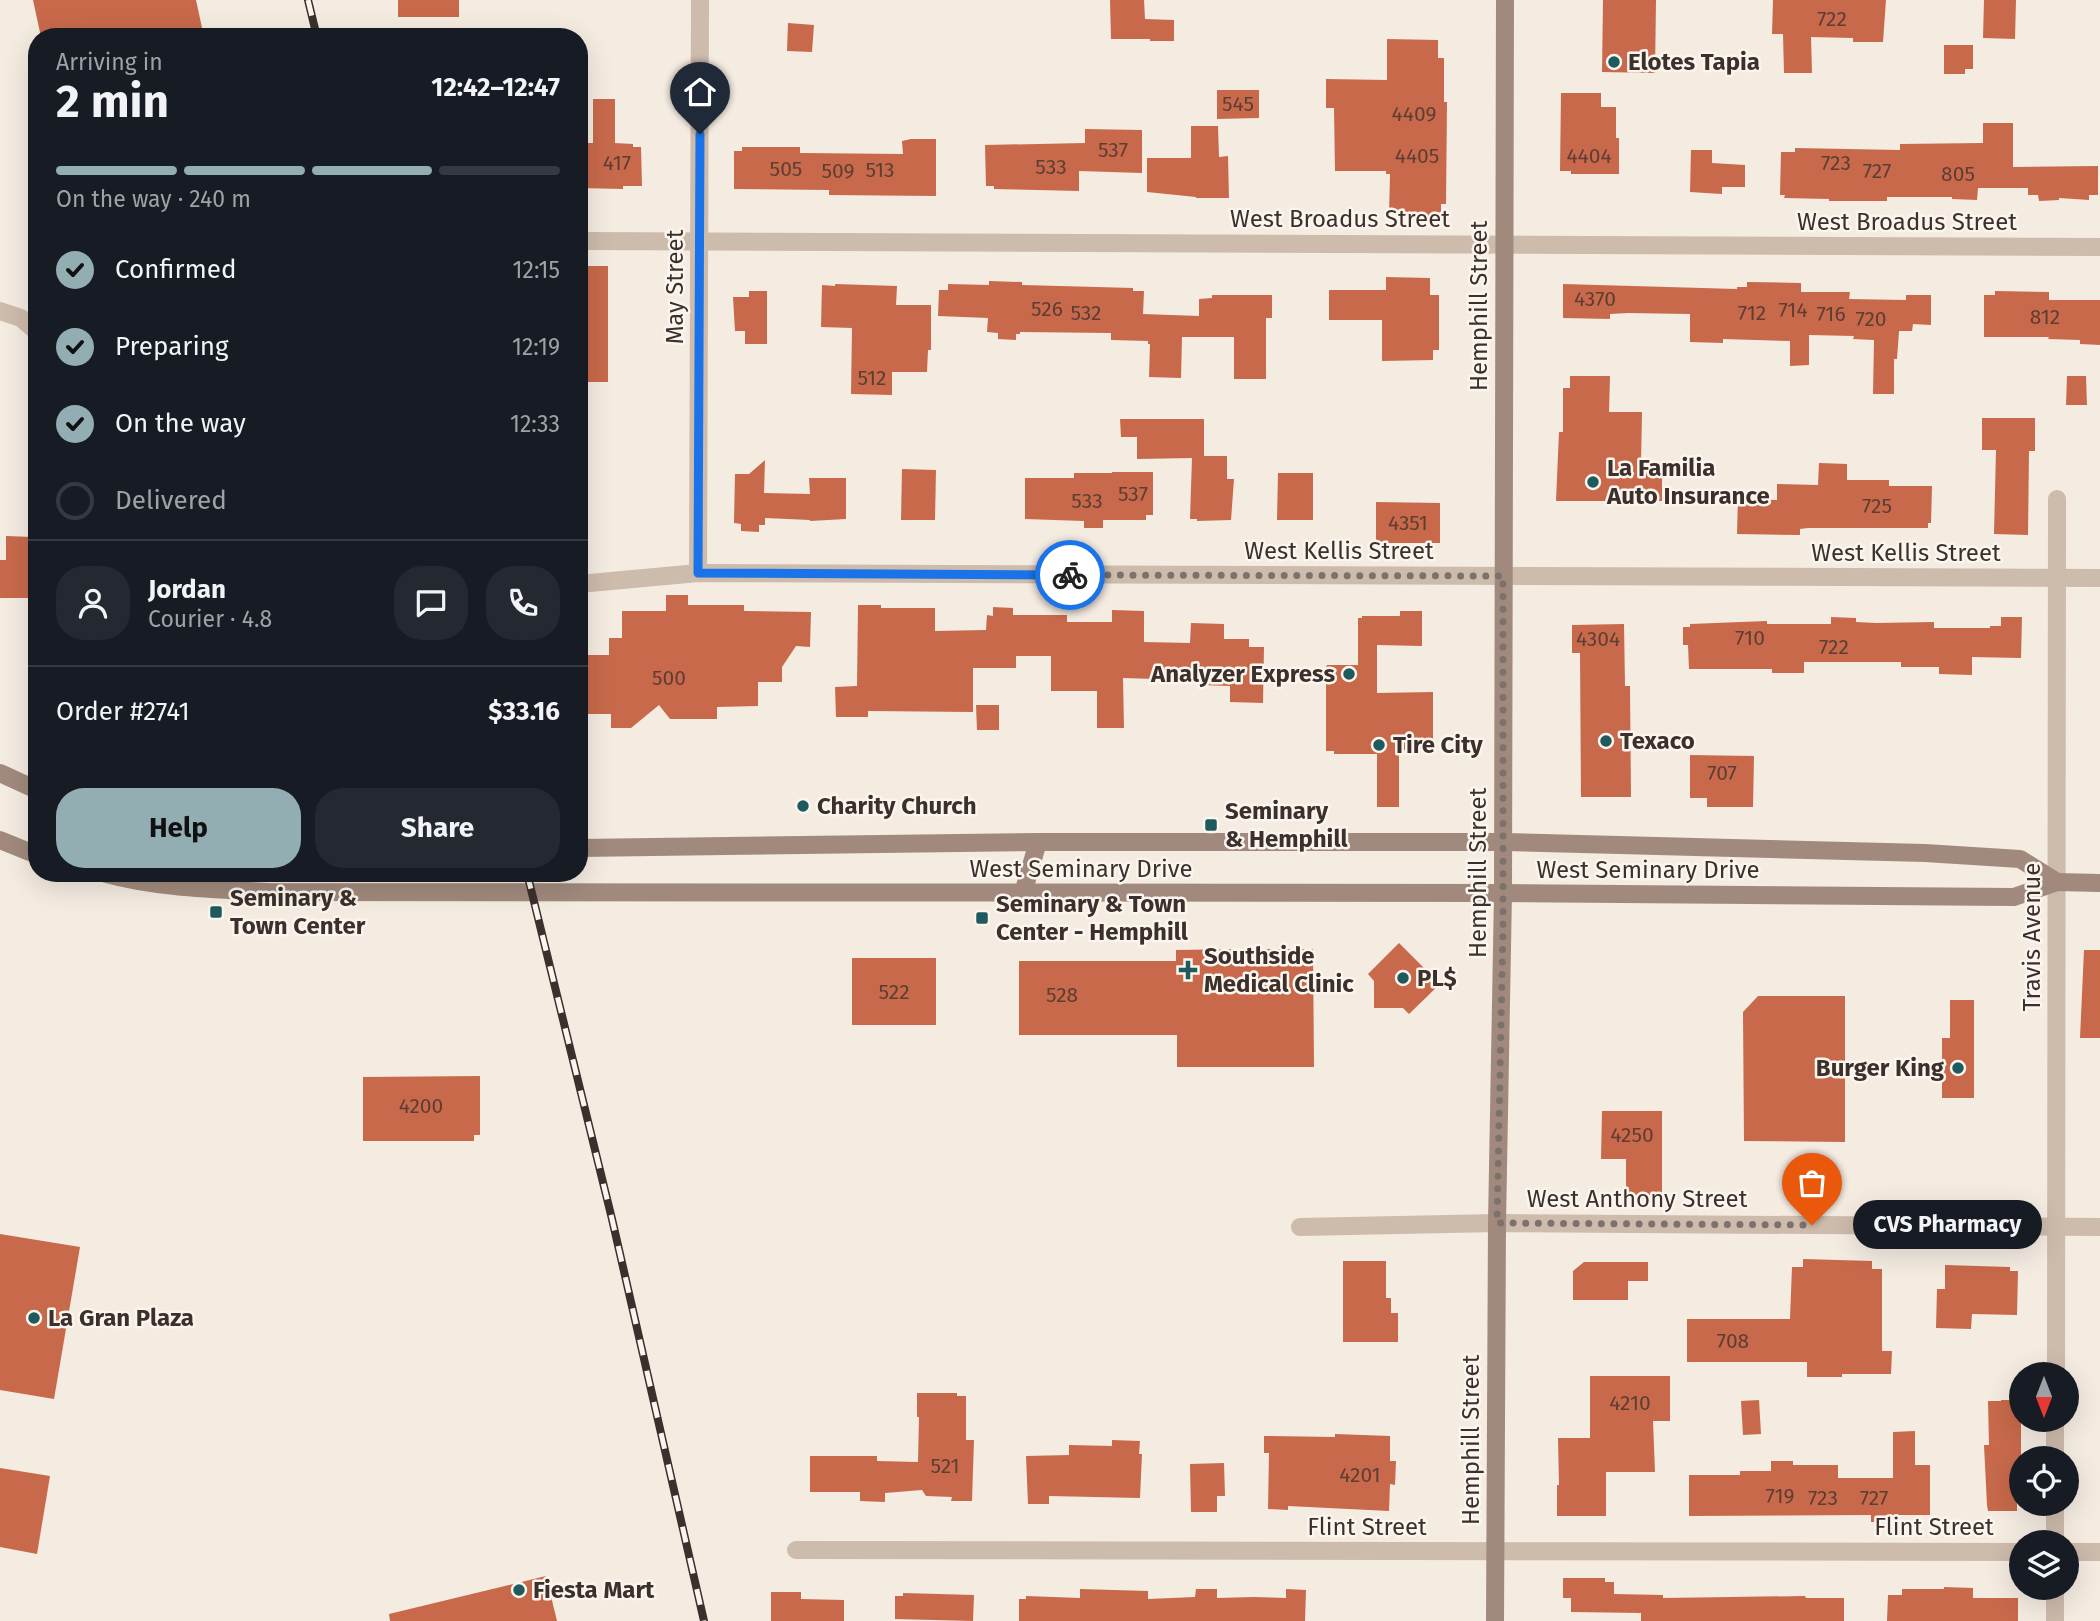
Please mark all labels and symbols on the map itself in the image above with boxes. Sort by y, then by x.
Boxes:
house number: 722 [1817,6,1847,32]
place label: Elotes Tapia [1628,48,1760,76]
marker: Elotes Tapia [1606,54,1622,70]
pin [670,62,730,134]
house number: 545 [1222,91,1254,117]
house number: 4409 [1392,101,1436,127]
house number: 537 [1098,137,1128,163]
house number: 4405 [1395,143,1439,169]
house number: 4404 [1566,143,1612,169]
house number: 417 [603,150,631,176]
house number: 723 [1821,150,1851,176]
house number: 533 [1035,154,1067,180]
house number: 505 [770,156,802,182]
house number: 513 [865,157,895,183]
house number: 509 [821,158,855,184]
house number: 727 [1863,158,1891,184]
house number: 805 [1941,161,1975,187]
street label: West Broadus Street [1230,205,1450,233]
street label: West Broadus Street [1797,208,2017,236]
street label: Hemphill Street [1465,220,1493,391]
street label: May Street [661,229,689,344]
house number: 4370 [1574,286,1616,312]
house number: 526 [1031,296,1063,322]
house number: 714 [1778,297,1808,323]
house number: 532 [1070,300,1102,326]
house number: 712 [1738,300,1766,326]
house number: 716 [1816,301,1846,327]
house number: 812 [2030,304,2060,330]
house number: 720 [1855,306,1887,332]
house number: 512 [858,365,886,391]
place label: La Familia Auto Insurance [1606,454,1770,510]
marker: La Familia Auto Insurance [1585,474,1601,490]
house number: 537 [1118,481,1148,507]
house number: 533 [1071,488,1103,514]
house number: 725 [1862,493,1892,519]
house number: 4351 [1388,510,1428,536]
street label: West Kellis Street [1244,537,1434,565]
street label: West Kellis Street [1811,539,2001,567]
courier [1035,540,1105,610]
house number: 710 [1735,625,1765,651]
house number: 4304 [1576,626,1620,652]
house number: 722 [1819,634,1849,660]
place label: Analyzer Express [1150,660,1335,688]
house number: 500 [652,665,686,691]
marker: Analyzer Express [1341,666,1357,682]
place label: Texaco [1620,727,1695,755]
place label: Tire City [1393,731,1483,759]
marker: Texaco [1598,733,1614,749]
marker: Tire City [1371,737,1387,753]
house number: 707 [1707,760,1737,786]
street label: Hemphill Street [1464,787,1492,958]
place label: Charity Church [817,792,977,820]
place label: Seminary & Hemphill [1225,797,1349,853]
marker: Charity Church [795,798,811,814]
marker: Seminary & Hemphill [1203,817,1219,833]
street label: West Seminary Drive [969,855,1193,883]
street label: West Seminary Drive [1536,856,1760,884]
street label: Travis Avenue [2018,863,2046,1011]
place label: Seminary & Town Center [230,884,366,940]
place label: Seminary & Town Center - Hemphill [996,890,1189,946]
marker: Seminary & Town Center [208,904,224,920]
marker: Seminary & Town Center - Hemphill [974,910,990,926]
place label: Southside Medical Clinic [1204,942,1354,998]
marker: Southside Medical Clinic [1178,960,1198,980]
place label: PL$ [1417,964,1457,992]
marker: PL$ [1395,970,1411,986]
house number: 522 [878,979,910,1005]
house number: 528 [1046,982,1078,1008]
place label: Burger King [1816,1054,1945,1082]
marker: Burger King [1950,1060,1966,1076]
house number: 4200 [399,1093,443,1119]
house number: 4250 [1610,1122,1654,1148]
pin [1782,1153,1842,1225]
street label: West Anthony Street [1527,1185,1748,1213]
callout: CVS Pharmacy [1854,1200,2043,1250]
place label: La Gran Plaza [48,1304,194,1332]
marker: La Gran Plaza [26,1310,42,1326]
house number: 708 [1717,1328,1749,1354]
street label: Hemphill Street [1457,1354,1485,1525]
north arrow [2009,1362,2079,1432]
house number: 4210 [1609,1390,1651,1416]
house number: 521 [930,1453,960,1479]
house number: 4201 [1339,1462,1381,1488]
house number: 719 [1765,1483,1795,1509]
house number: 723 [1808,1485,1838,1511]
house number: 727 [1860,1485,1888,1511]
street label: Flint Street [1307,1513,1427,1541]
street label: Flint Street [1874,1513,1994,1541]
place label: Fiesta Mart [533,1576,655,1604]
marker: Fiesta Mart [511,1582,527,1598]

